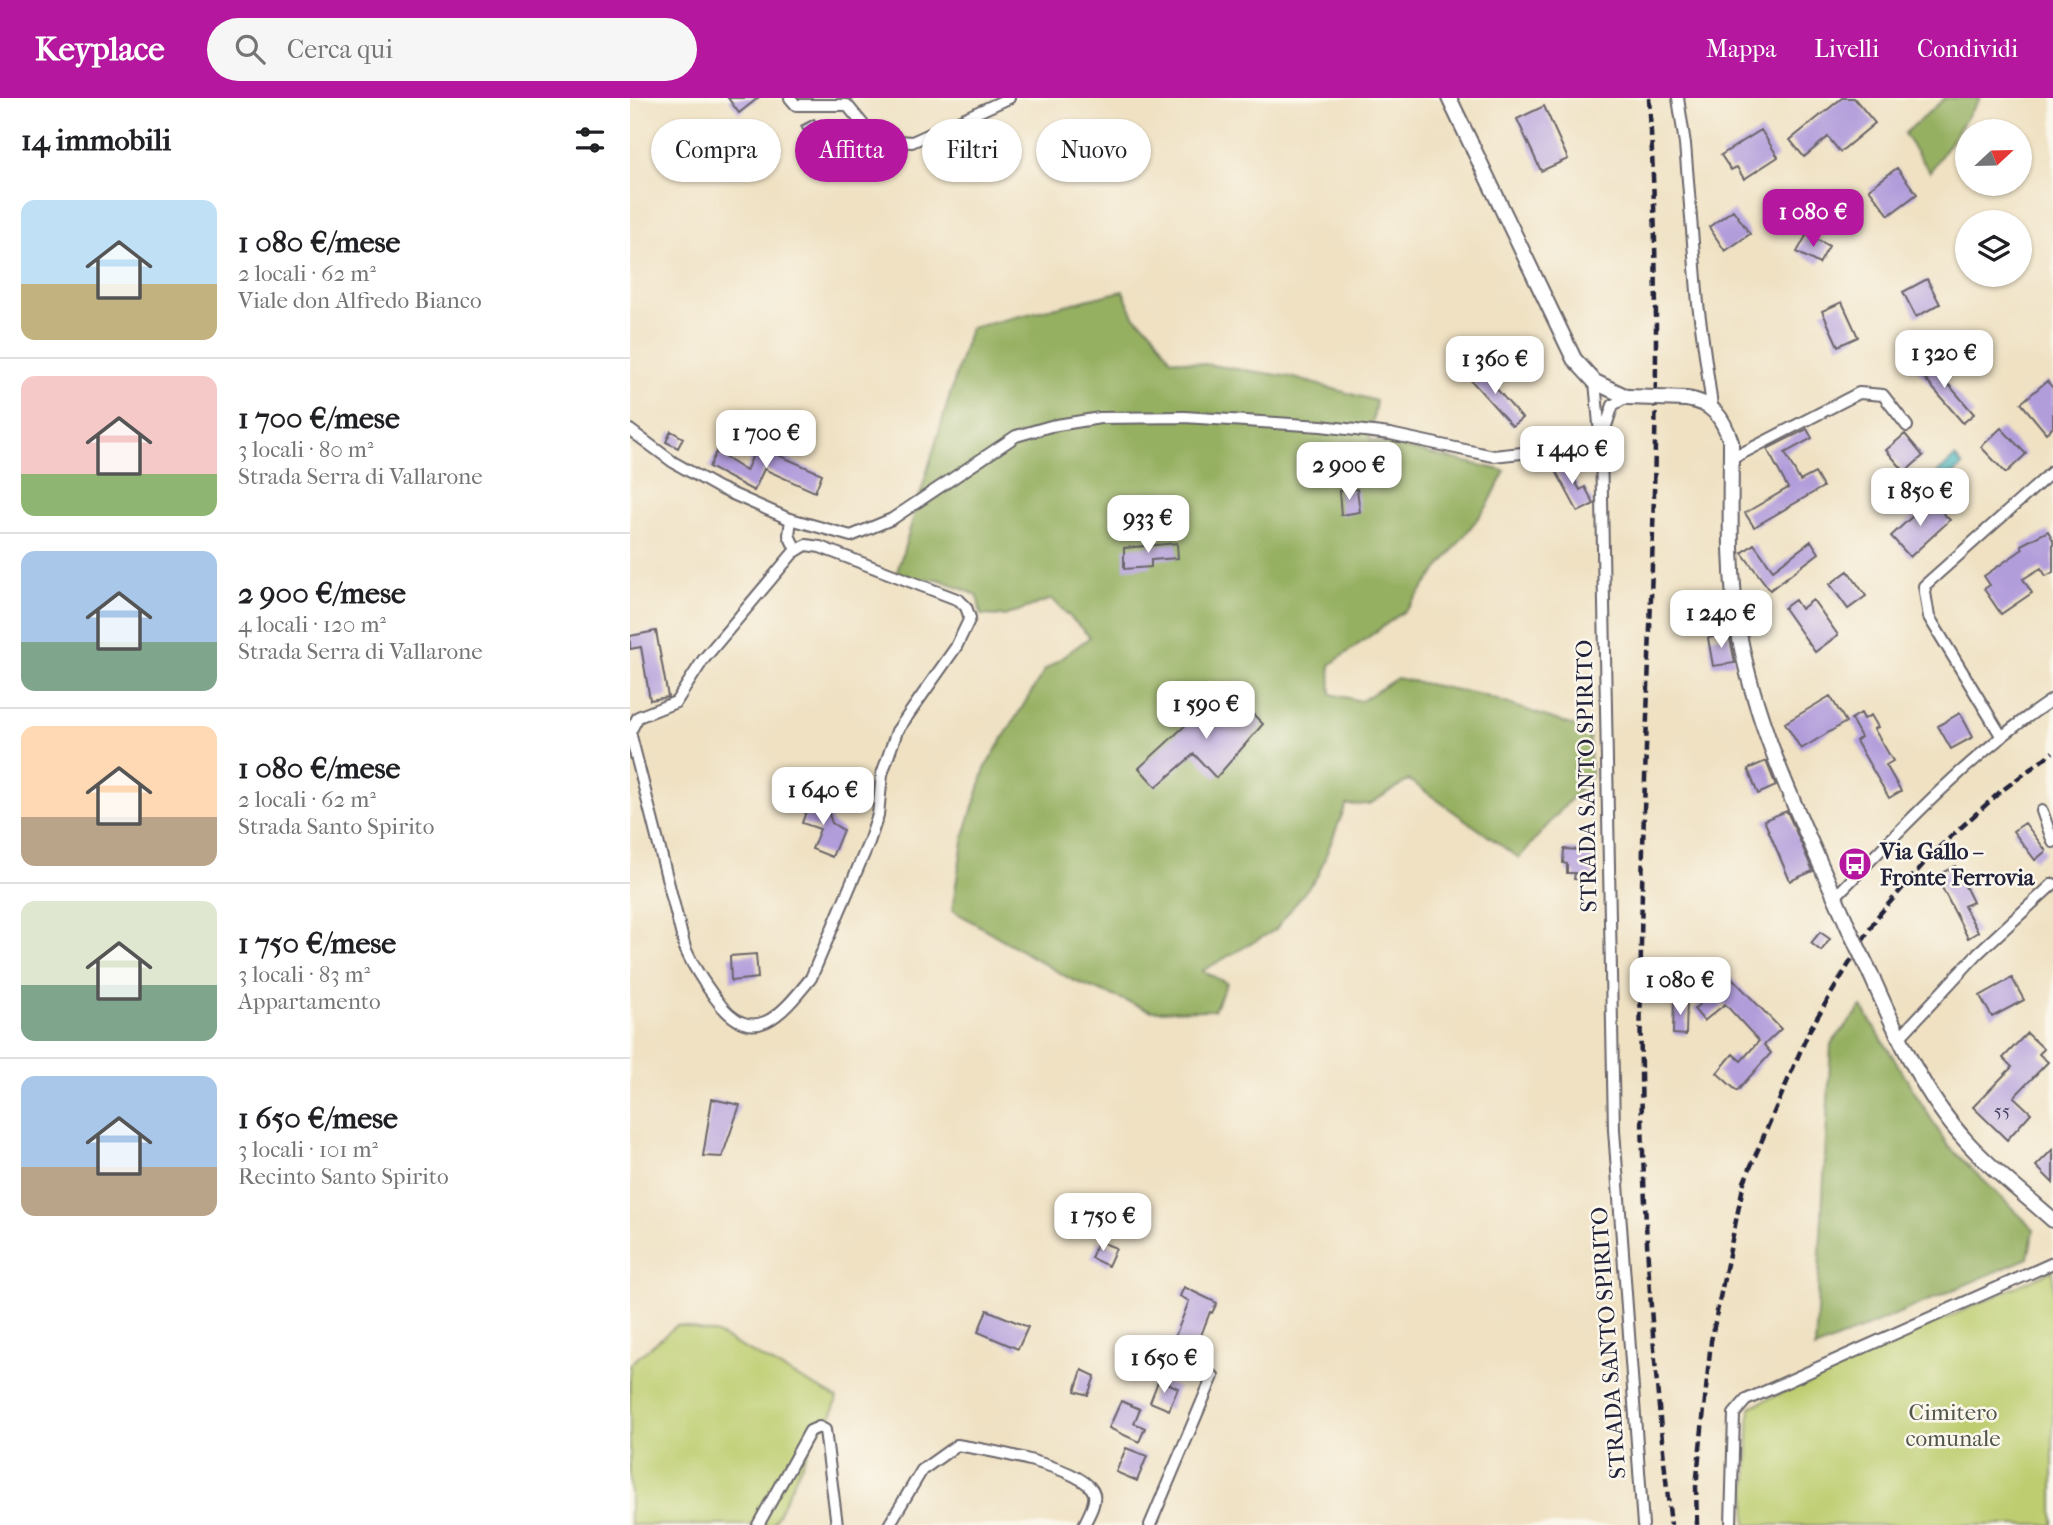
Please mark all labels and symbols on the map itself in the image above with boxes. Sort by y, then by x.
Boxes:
north arrow [1955,119,2032,196]
pin: 1 080 € [1748,190,1878,249]
pin: 1 320 € [1879,330,2009,390]
pin: 1 360 € [1430,336,1560,396]
pin: 1 700 € [701,410,831,470]
pin: 1 440 € [1507,426,1637,486]
pin: 2 900 € [1284,442,1414,502]
pin: 1 850 € [1855,468,1985,528]
pin: 933 € [1099,496,1197,555]
pin: 1 240 € [1656,590,1786,650]
street label: STRADA SANTO SPIRITO [1571,639,1602,913]
pin: 1 590 € [1141,682,1271,741]
pin: 1 640 € [758,768,888,827]
place label: Via Gallo – Fronte Ferrovia [1879,838,2036,891]
bus stop icon: Via Gallo – Fronte Ferrovia [1836,845,1874,883]
pin: 1 080 € [1615,958,1745,1017]
house number: 55 [1994,1100,2010,1122]
pin: 1 750 € [1038,1194,1168,1253]
street label: STRADA SANTO SPIRITO [1586,1206,1631,1480]
pin: 1 650 € [1099,1336,1229,1395]
park label: Cimitero comunale [1905,1399,2001,1452]

